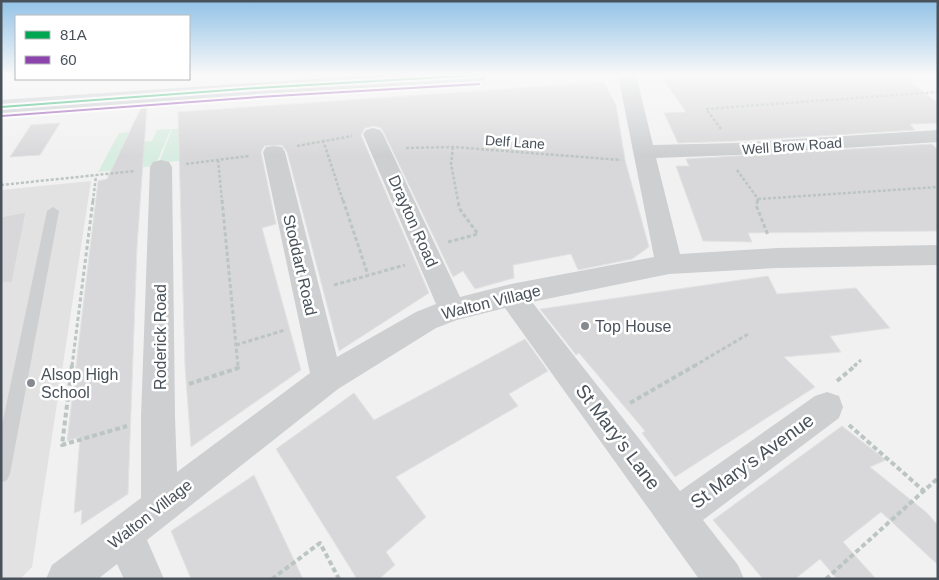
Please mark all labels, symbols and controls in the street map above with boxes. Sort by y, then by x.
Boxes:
legend [15,15,190,80]
text: 81A [60,26,87,43]
text: 60 [60,51,77,68]
street label: Delf Lane [485,132,546,152]
street label: Well Brow Road [742,135,842,157]
street label: Drayton Road [385,172,441,270]
street label: Stoddart Road [280,213,320,317]
street label: Walton Village [440,281,542,323]
street label: Roderick Road [152,284,169,390]
place label: Top House [595,318,672,335]
marker: Top House [579,320,591,332]
place label: Alsop High School [41,366,118,401]
marker: Alsop High School [25,377,37,389]
street label: St Mary's Lane [572,380,664,494]
street label: St Mary's Avenue [686,409,818,513]
street label: Walton Village [105,476,195,552]

